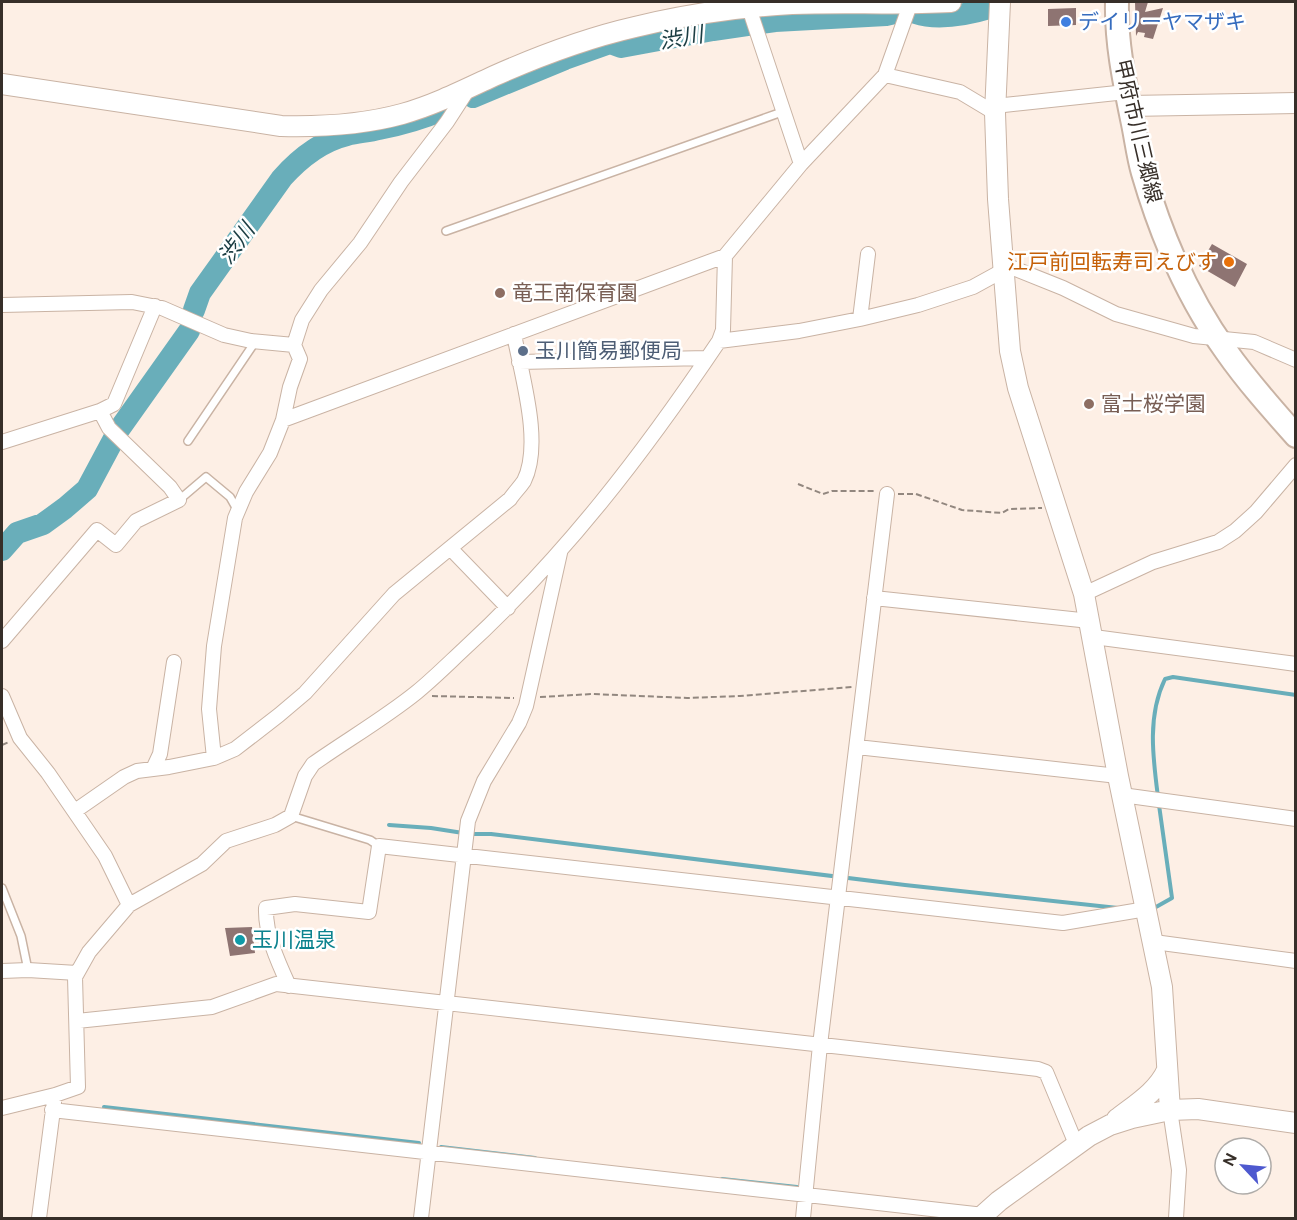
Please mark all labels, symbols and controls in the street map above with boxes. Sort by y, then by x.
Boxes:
place label: デイリーヤマザキ [1078,8,1246,36]
marker: デイリーヤマザキ [1059,15,1073,29]
water label: 渋川 [657,19,707,56]
street label: 甲府市川三郷線 [1108,56,1168,206]
water label: 渋川 [212,215,262,270]
place label: 江戸前回転寿司えびす [1007,248,1217,276]
marker: 江戸前回転寿司えびす [1222,255,1236,269]
place label: 竜王南保育園 [512,279,638,307]
marker: 竜王南保育園 [493,286,507,300]
place label: 玉川簡易郵便局 [535,337,682,365]
marker: 玉川簡易郵便局 [516,344,530,358]
place label: 富士桜学園 [1101,390,1206,418]
marker: 富士桜学園 [1082,397,1096,411]
place label: 玉川温泉 [252,926,336,954]
marker: 玉川温泉 [233,933,247,947]
north arrow [1213,1136,1273,1196]
text: N [1218,1150,1242,1169]

